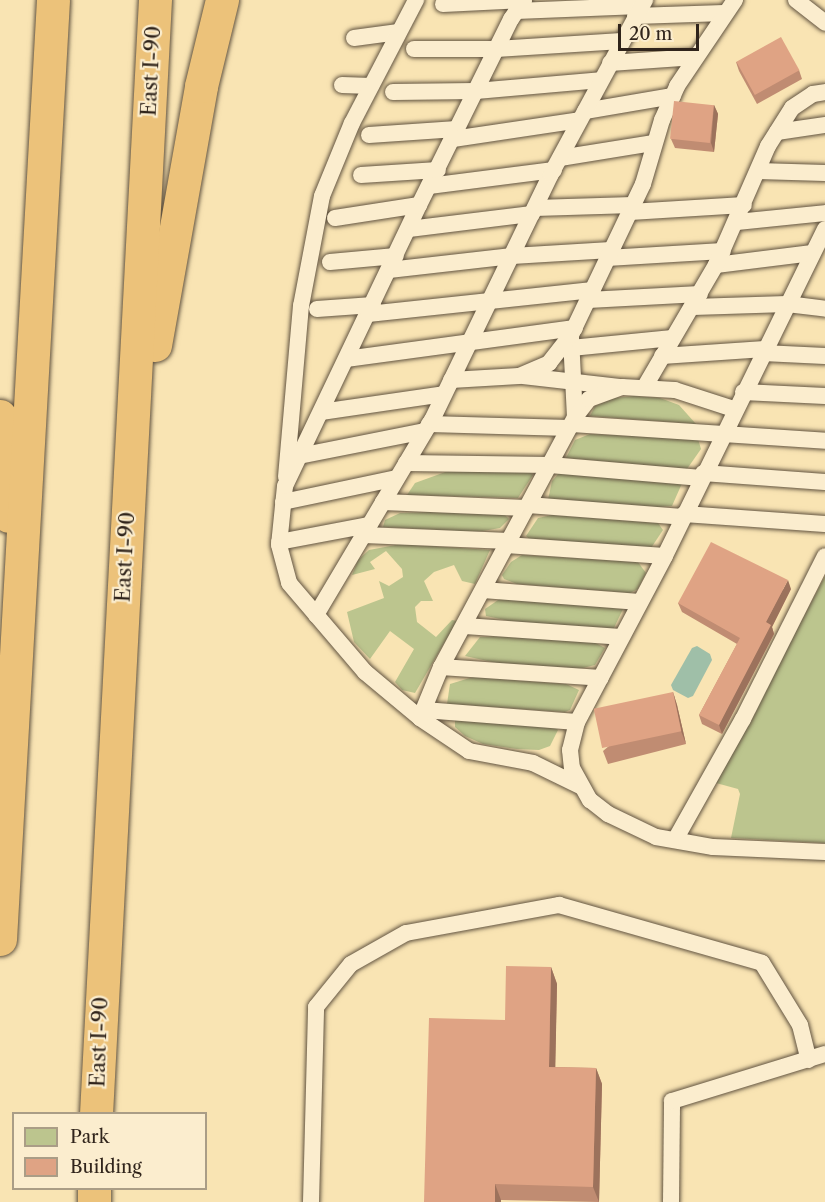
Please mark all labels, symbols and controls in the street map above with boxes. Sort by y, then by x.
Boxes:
scale bar [621,12,702,50]
text: 20 m [629,23,672,45]
street label: East I-90 [136,25,166,117]
street label: East I-90 [110,511,140,603]
street label: East I-90 [85,996,113,1088]
legend [12,1112,207,1190]
text: Park [70,1126,109,1148]
text: Building [70,1156,142,1178]

